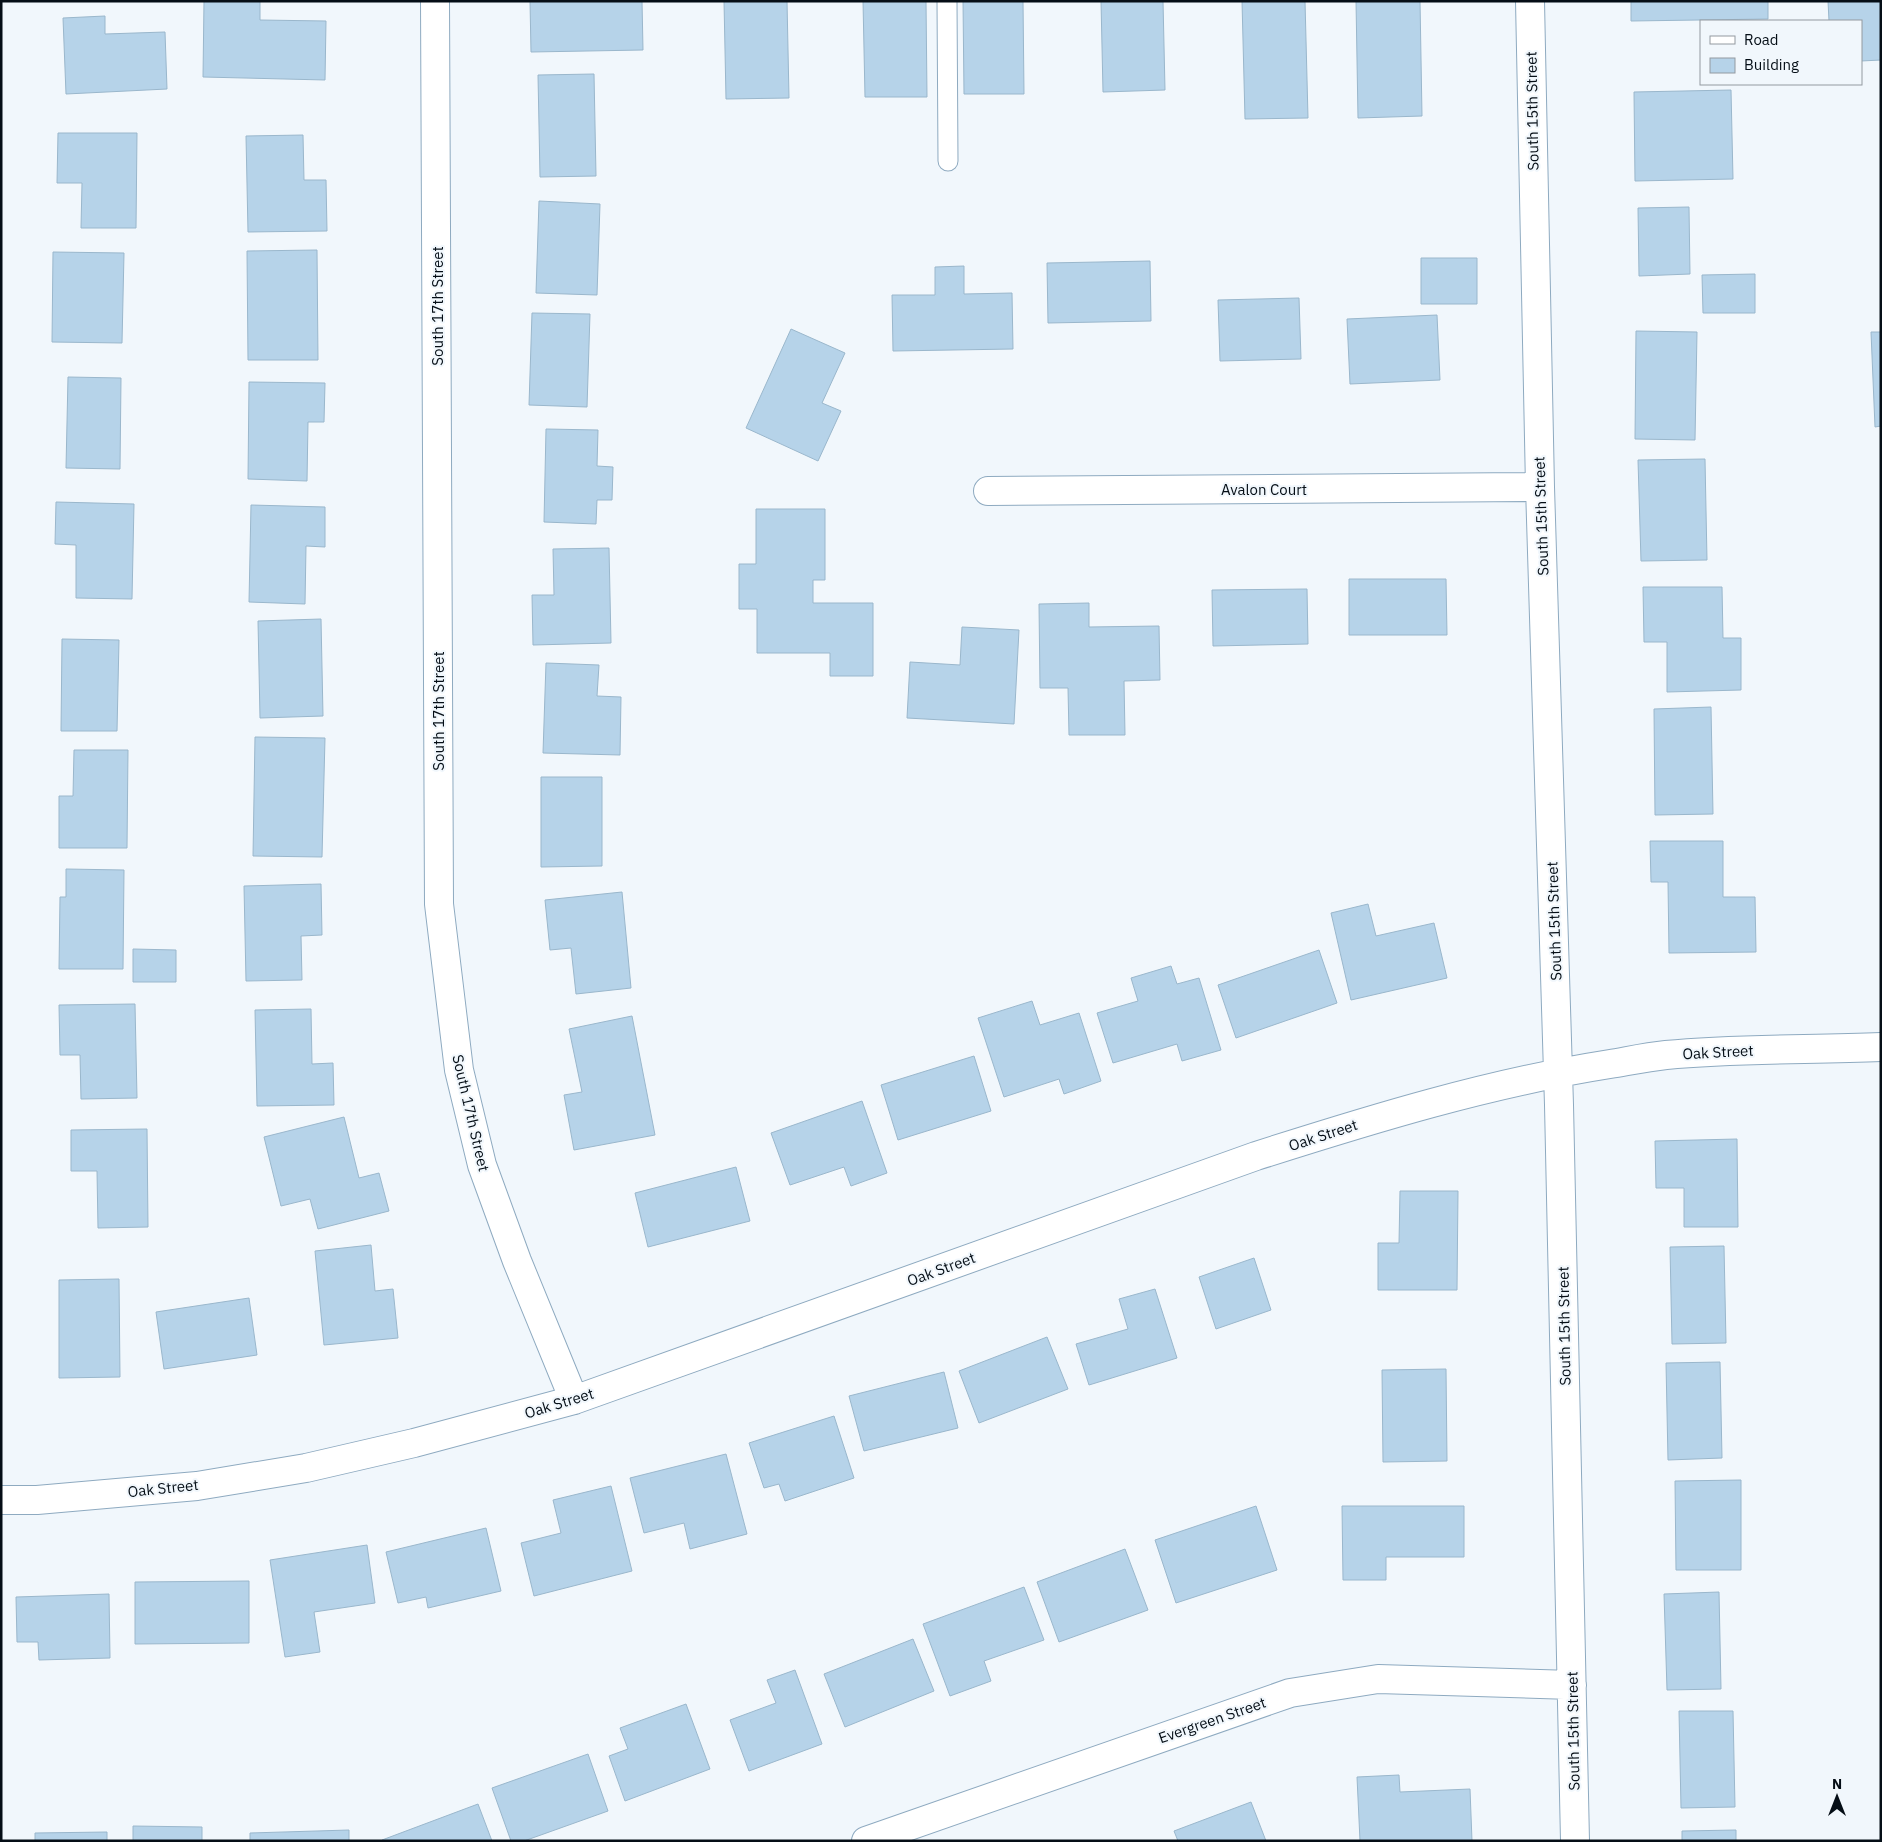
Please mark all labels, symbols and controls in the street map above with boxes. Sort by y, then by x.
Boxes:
legend [1700,20,1862,85]
text: Road [1744,30,1779,49]
street label: South 15th Street [1521,51,1543,171]
text: Building [1744,55,1799,74]
street label: South 17th Street [428,246,447,366]
street label: South 15th Street [1529,456,1553,576]
street label: Avalon Court [1221,480,1307,499]
street label: South 17th Street [429,651,448,771]
street label: South 15th Street [1542,861,1566,981]
street label: Oak Street [1682,1041,1754,1063]
street label: South 17th Street [448,1053,494,1173]
street label: Oak Street [1286,1115,1360,1155]
street label: Oak Street [904,1248,978,1290]
street label: South 15th Street [1553,1266,1575,1386]
street label: Oak Street [522,1384,596,1422]
street label: Oak Street [127,1475,199,1501]
street label: South 15th Street [1562,1671,1584,1791]
street label: Evergreen Street [1156,1693,1268,1747]
north arrow [1812,1772,1862,1822]
text: N [1832,1775,1842,1793]

